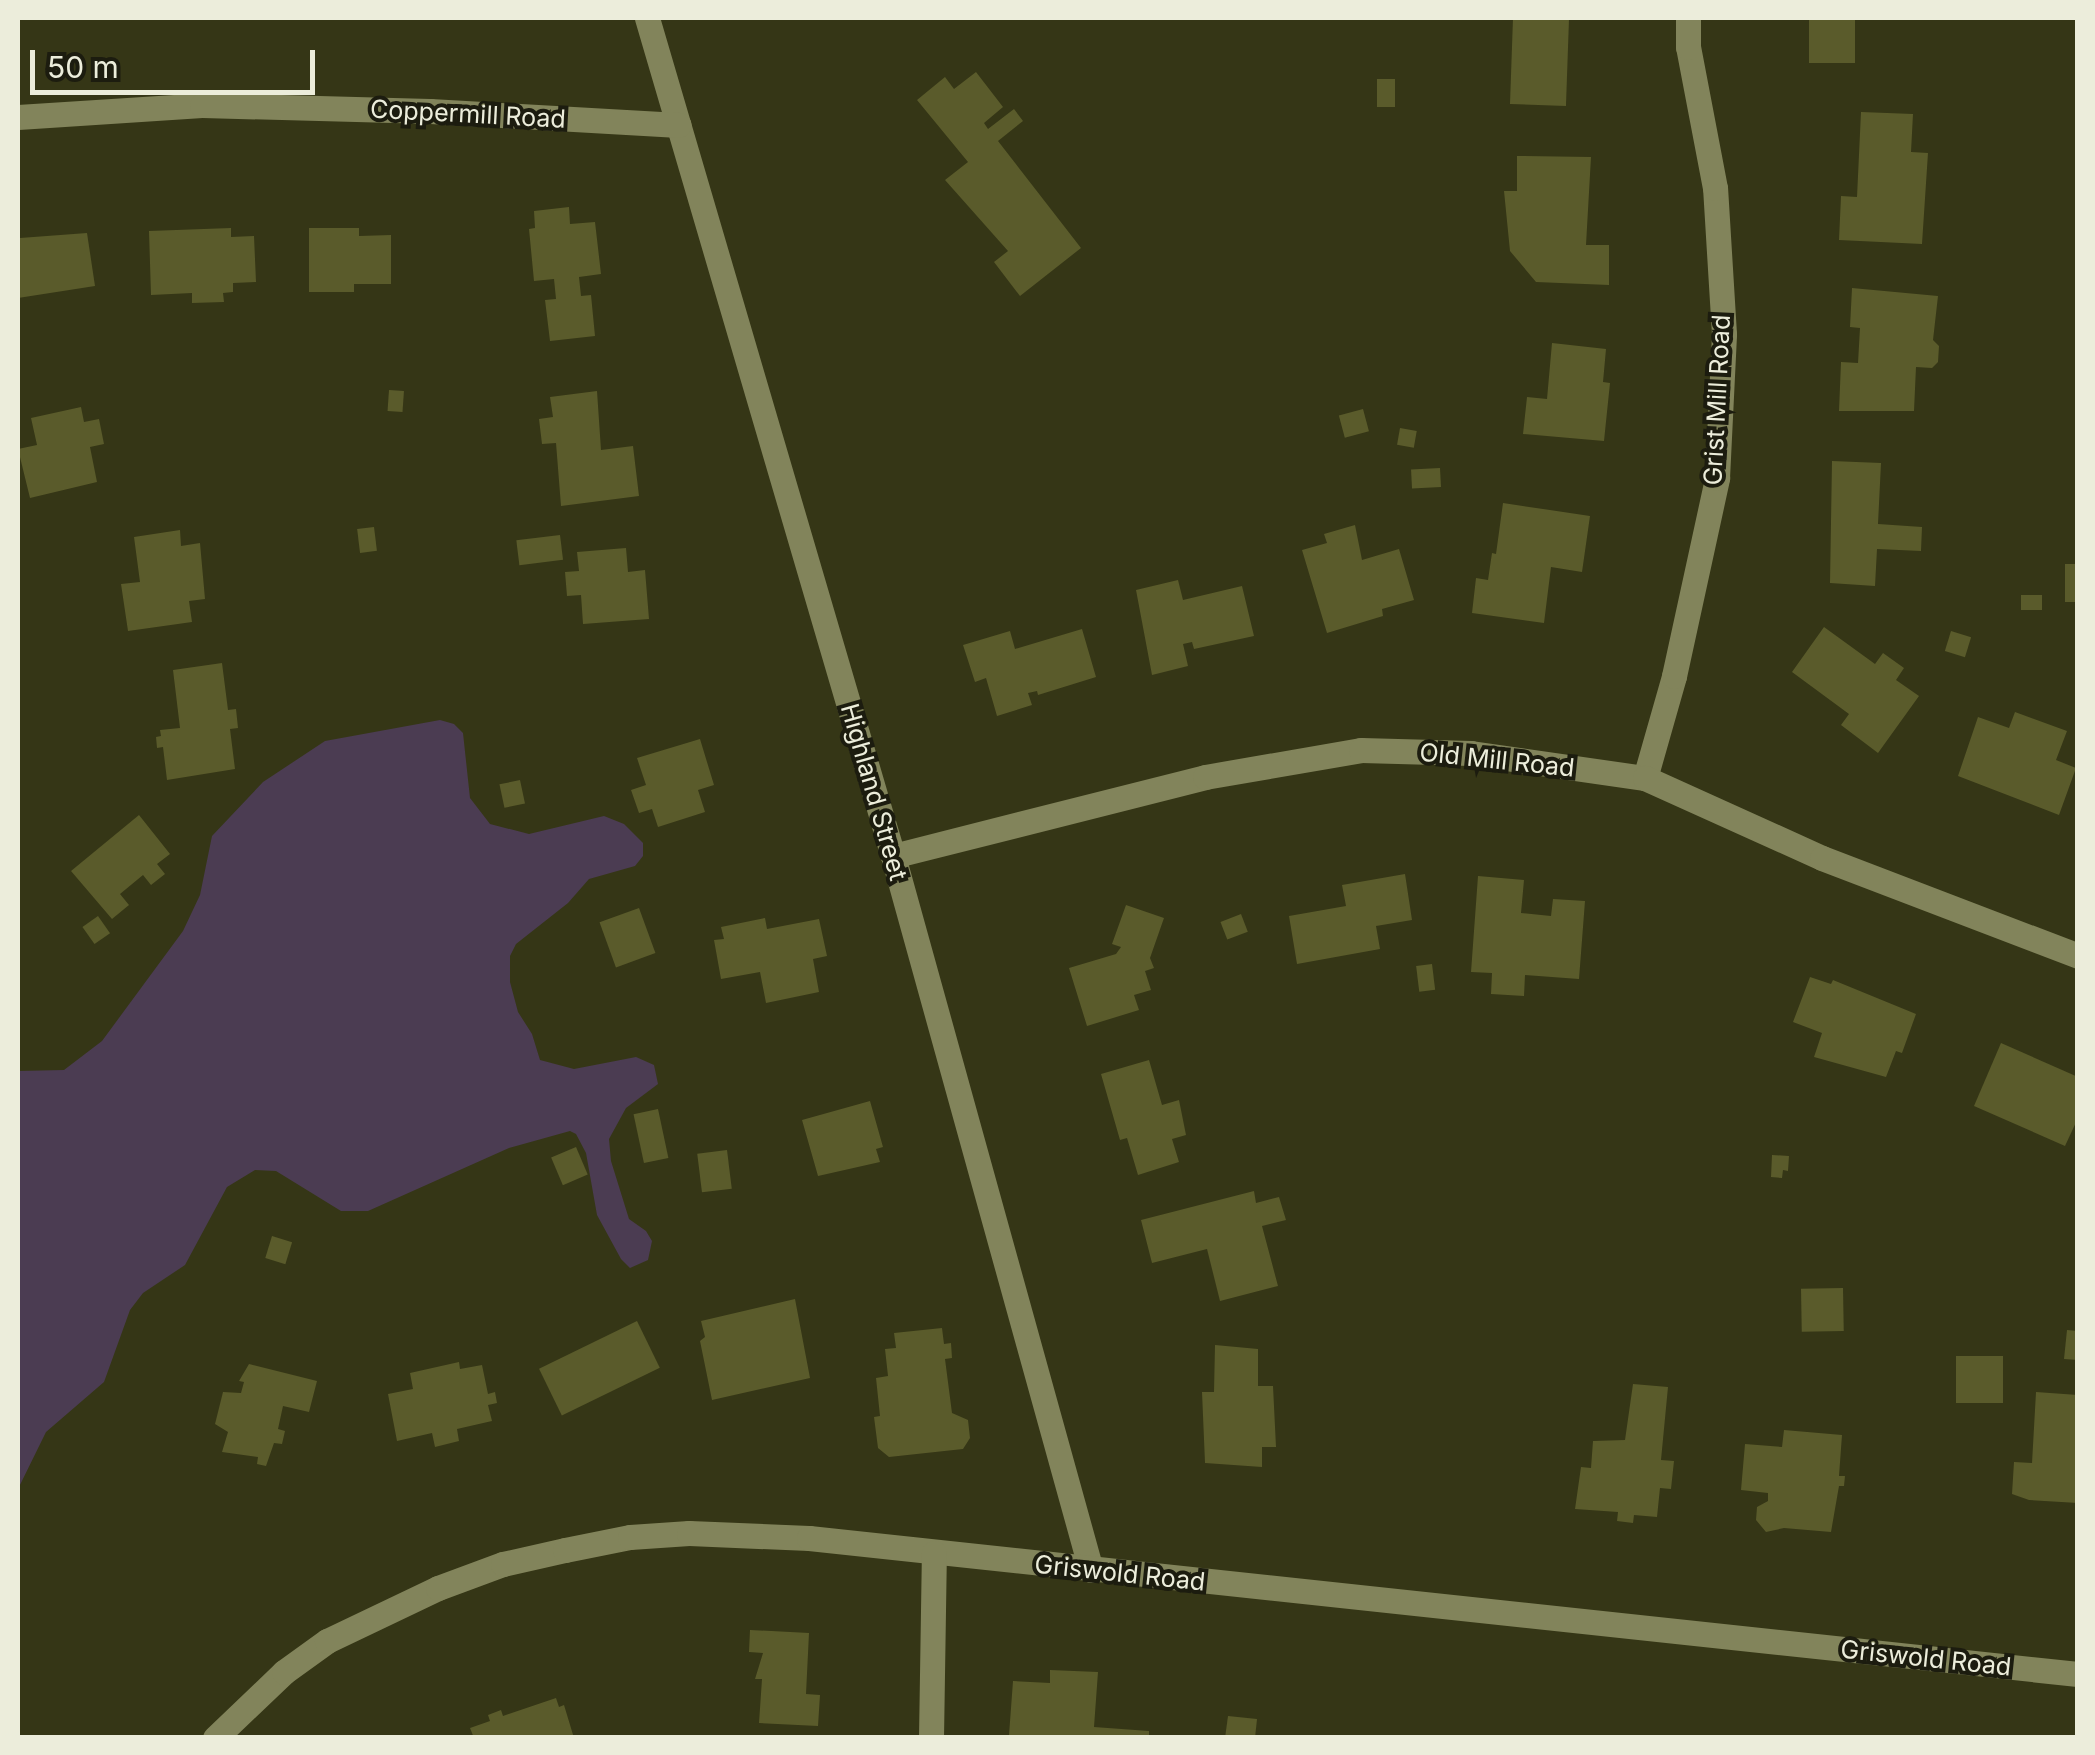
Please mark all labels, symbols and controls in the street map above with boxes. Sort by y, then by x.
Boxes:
scale bar [35,30,320,92]
text: 50 m [47,49,119,85]
street label: Coppermill Road [370,94,566,134]
street label: Grist Mill Road [1698,314,1736,486]
street label: Highland Street [834,700,914,884]
street label: Old Mill Road [1418,737,1576,783]
street label: Griswold Road [1033,1549,1207,1597]
street label: Griswold Road [1839,1634,2013,1682]

